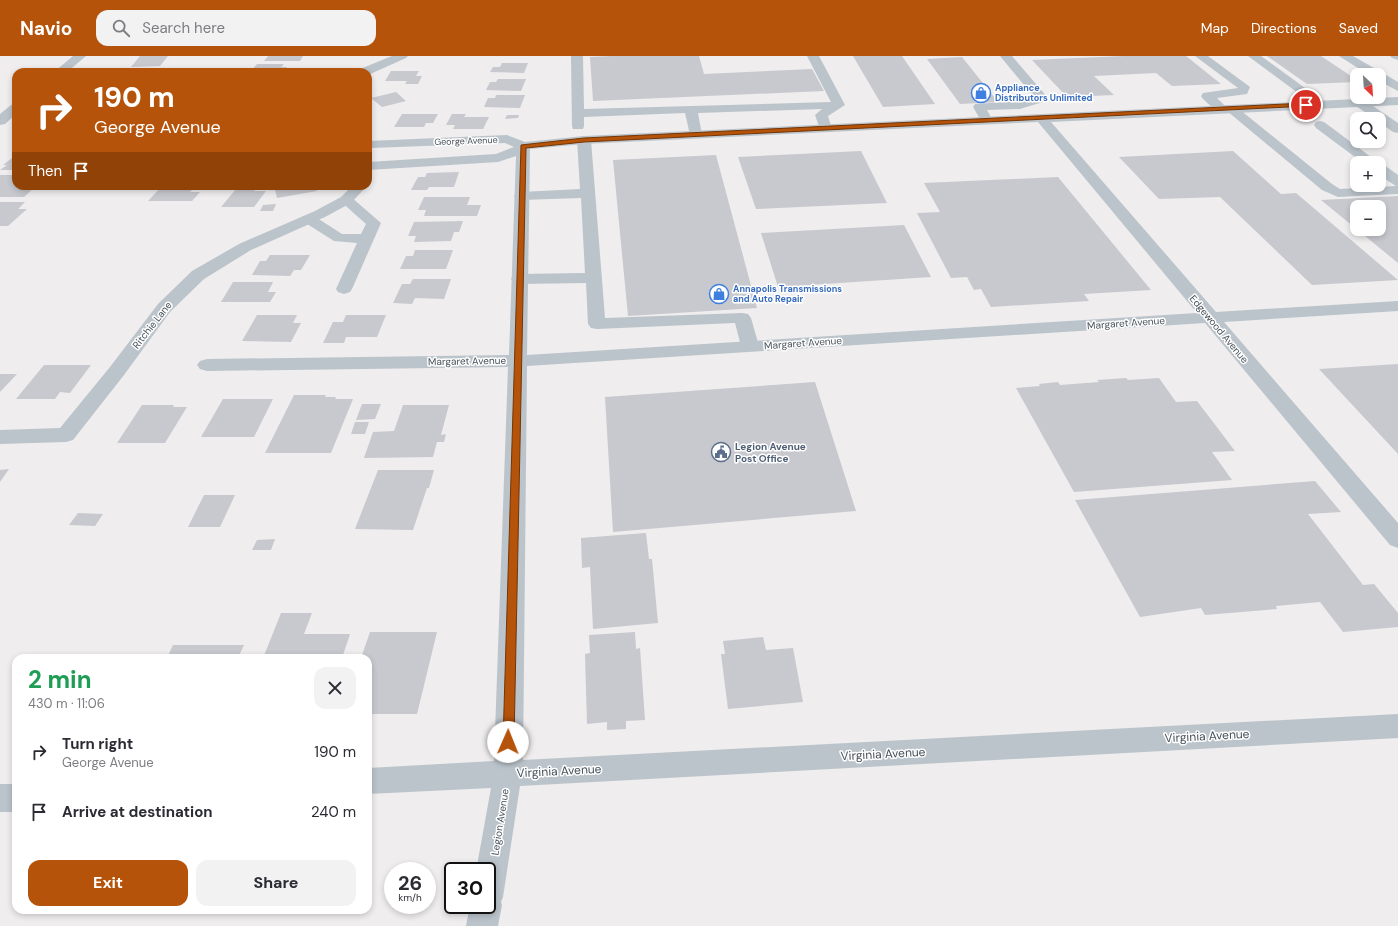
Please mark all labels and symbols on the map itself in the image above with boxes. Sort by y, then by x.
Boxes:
north arrow [1350,68,1386,104]
shop icon: Appliance Distributors Unlimited [970,82,992,104]
place label: Appliance Distributors Unlimited [995,82,1093,104]
pin [1289,88,1323,122]
street label: George Avenue [434,134,498,148]
shop icon: Annapolis Transmissions and Auto Repair [708,283,730,305]
place label: Annapolis Transmissions and Auto Repair [733,283,842,305]
street label: Edgewood Avenue [1187,292,1251,366]
street label: Ritchie Lane [129,299,175,351]
street label: Margaret Avenue [1087,314,1166,332]
street label: Margaret Avenue [764,334,843,352]
street label: Margaret Avenue [428,354,506,368]
place label: Legion Avenue Post Office [735,440,806,465]
public building icon: Legion Avenue Post Office [710,441,732,463]
position arrow [487,721,529,763]
street label: Virginia Avenue [1164,726,1250,746]
street label: Virginia Avenue [840,744,926,764]
street label: Virginia Avenue [516,761,602,781]
street label: Legion Avenue [488,788,512,856]
speed limit sign: 30 [444,862,496,914]

